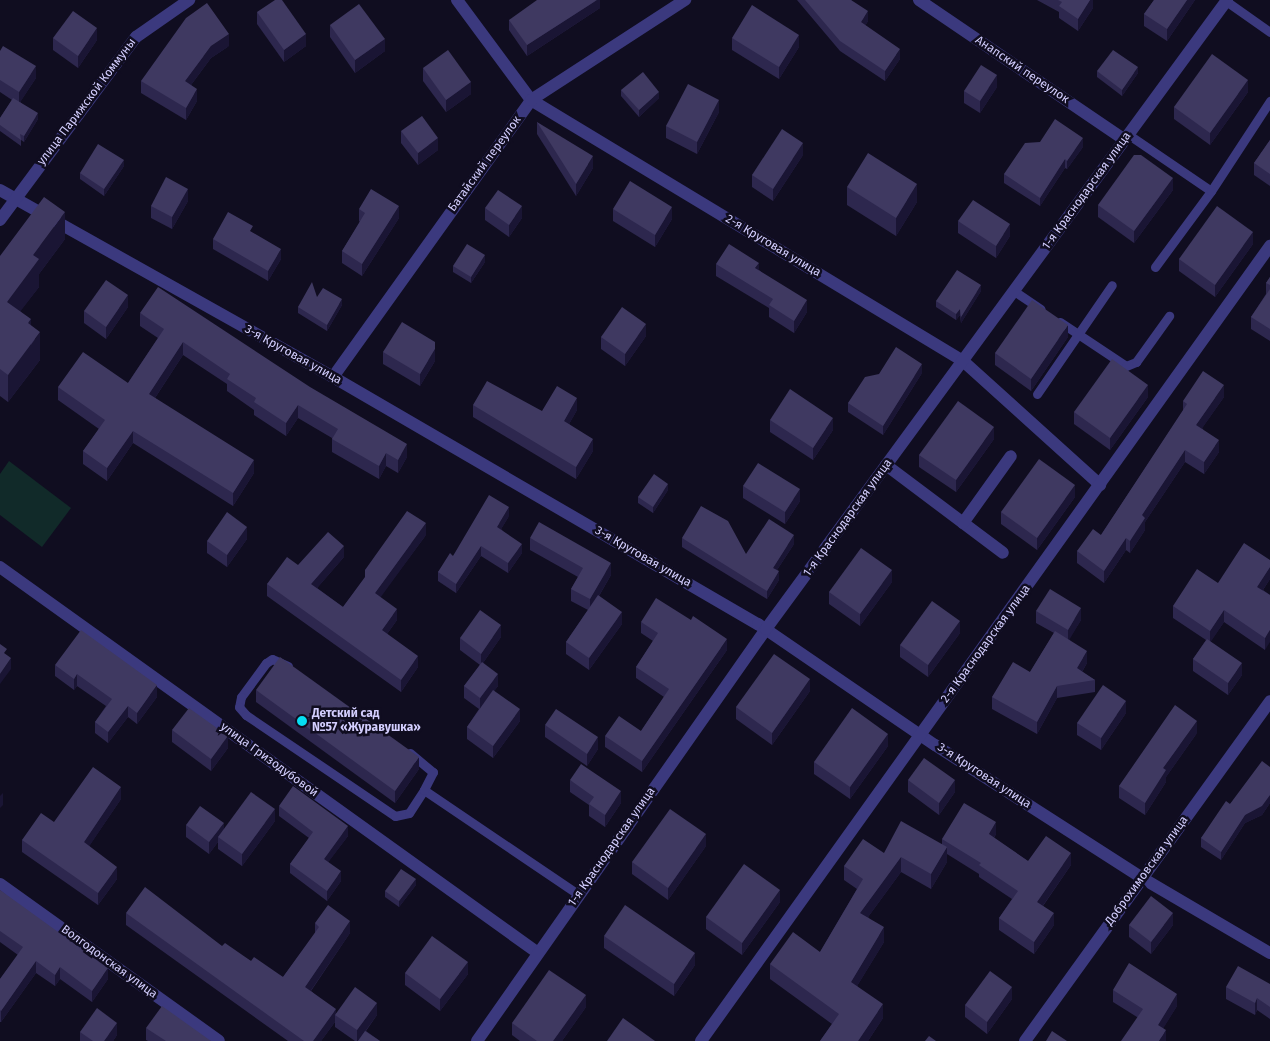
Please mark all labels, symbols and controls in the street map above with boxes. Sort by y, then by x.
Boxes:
street label: Анапский переулок [972,33,1072,107]
street label: улица Парижской Коммуны [35,36,139,168]
street label: Батайский переулок [445,113,525,215]
street label: 1-я Краснодарская улица [1039,129,1135,253]
street label: 2-я Круговая улица [723,212,823,280]
street label: 3-я Круговая улица [242,322,344,388]
street label: 1-я Краснодарская улица [800,456,896,580]
street label: 3-я Круговая улица [592,524,694,590]
street label: 2-я Краснодарская улица [938,582,1034,706]
place label: Детский сад №57 «Журавушка» [312,707,421,735]
marker: Детский сад №57 «Журавушка» [296,715,308,727]
street label: улица Гризодубовой [217,720,321,800]
street label: 3-я Круговая улица [934,740,1034,812]
street label: 1-я Краснодарская улица [565,785,659,909]
street label: Доброхимовская улица [1102,814,1192,928]
street label: Волгодонская улица [58,922,160,1002]

